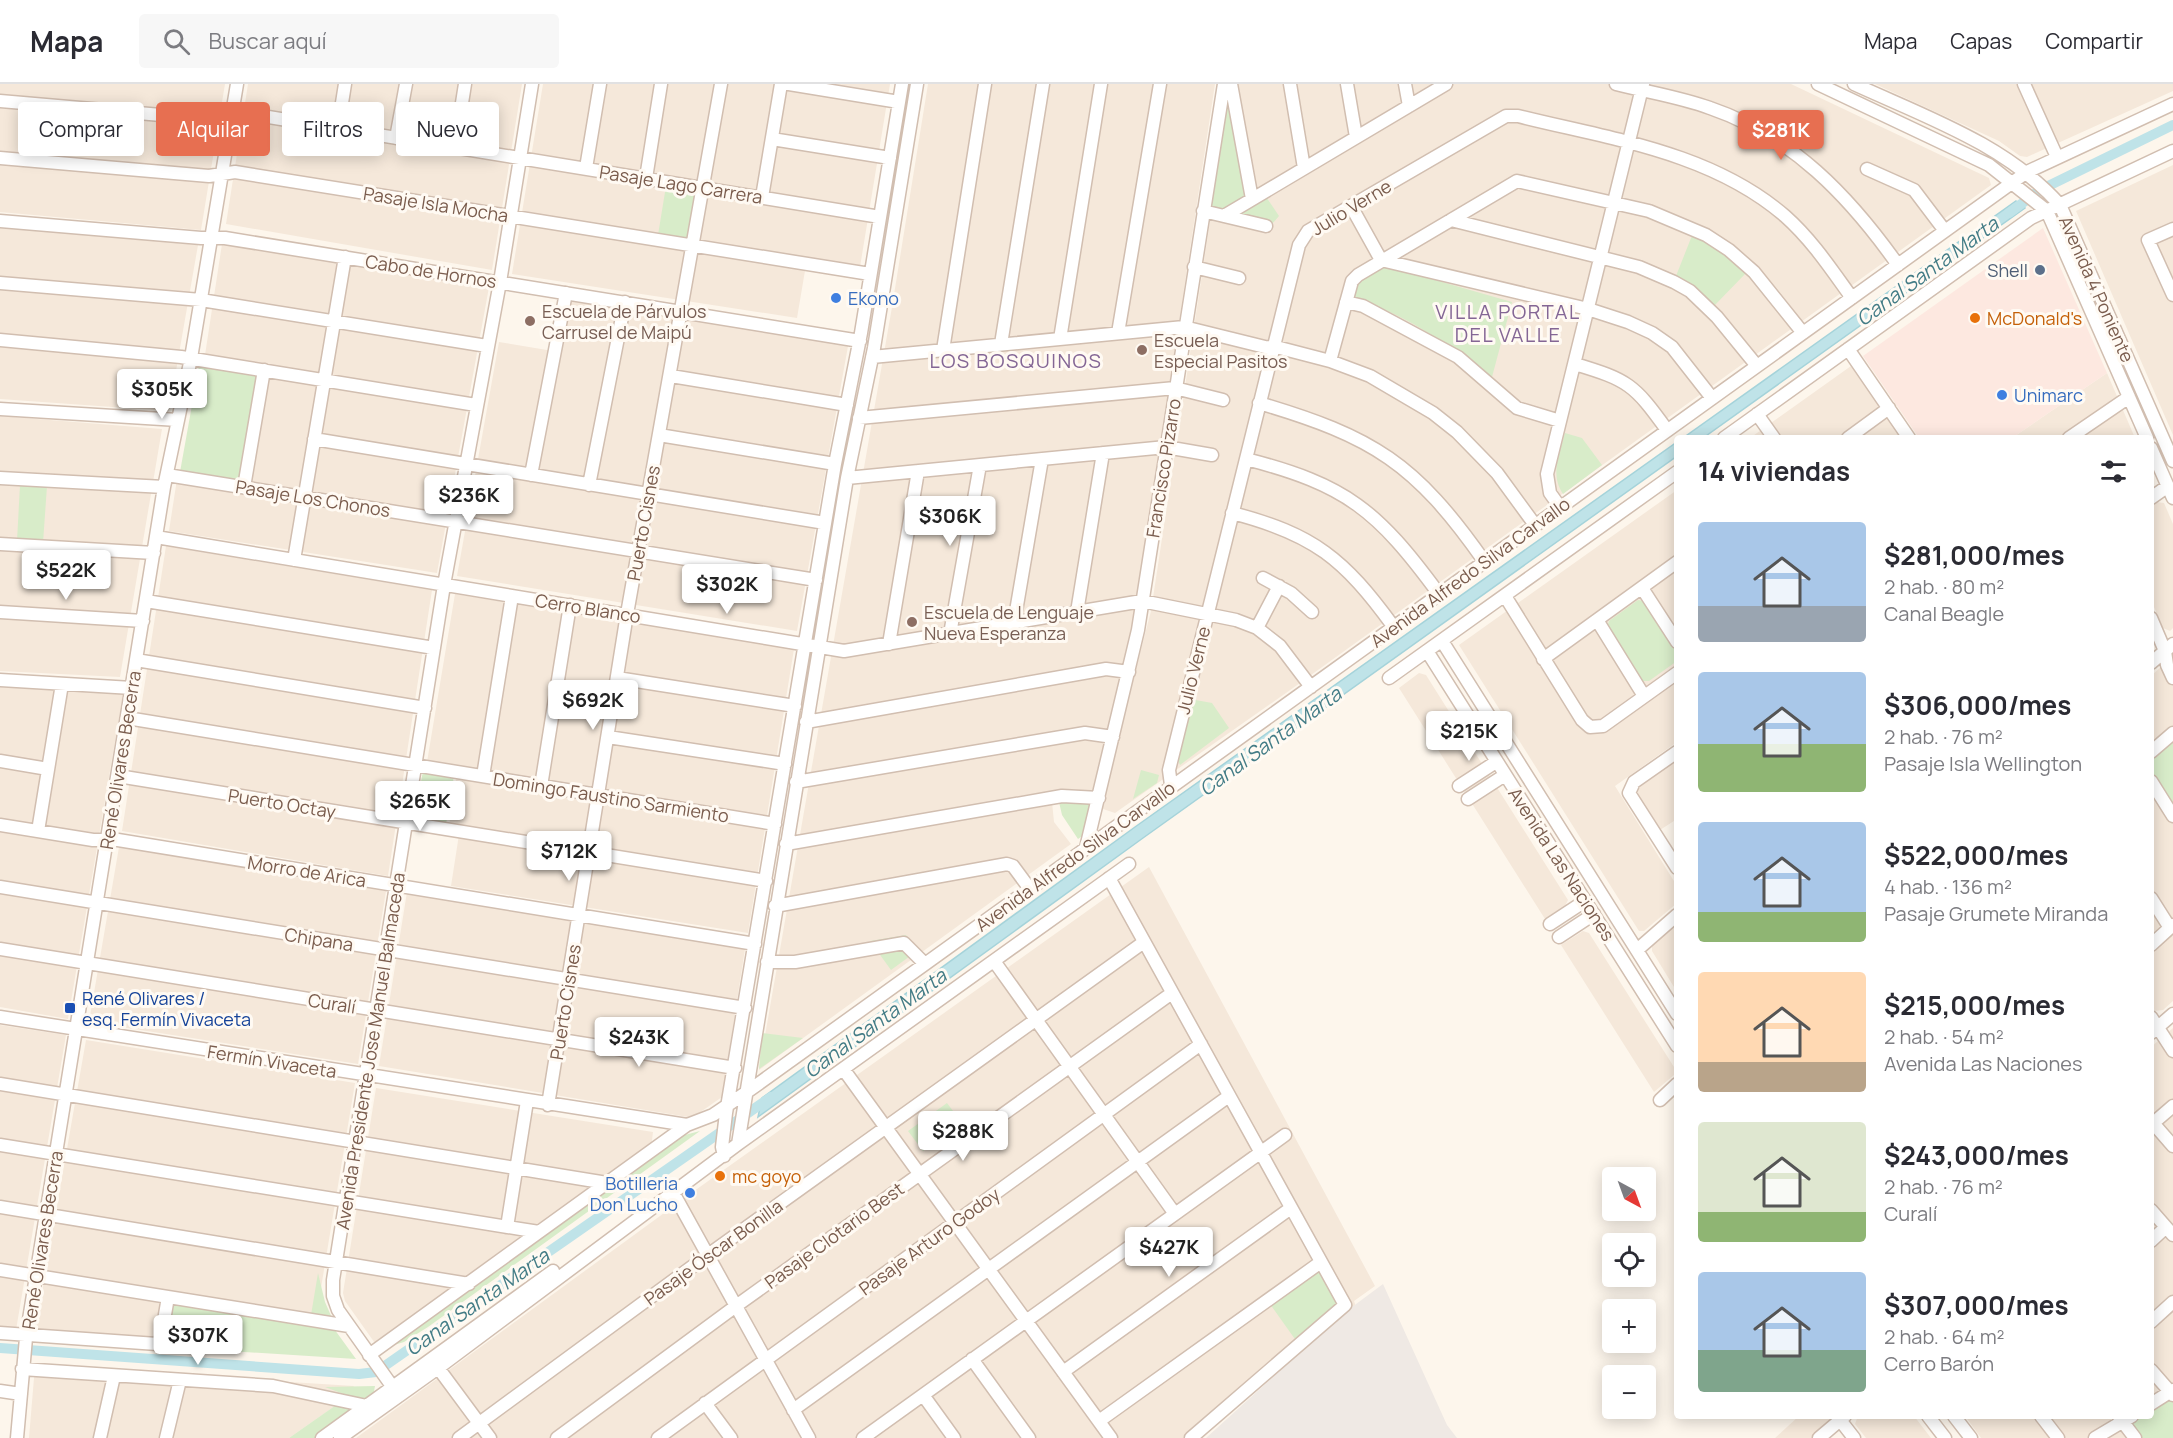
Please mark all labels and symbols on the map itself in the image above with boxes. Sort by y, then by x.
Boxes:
pin: $281K [1739,110,1823,161]
street label: Pasaje Lago Carrera [598,159,764,209]
street label: Julio Verne [1306,174,1396,240]
street label: Pasaje Isla Mocha [362,181,510,227]
water label: Canal Santa Marta [1850,210,2004,332]
street label: Avenida 4 Poniente [2054,212,2140,366]
street label: Cabo de Hornos [364,249,498,293]
place label: Shell [1987,258,2028,282]
marker: Shell [2033,263,2047,277]
place label: Ekono [848,286,899,310]
marker: Ekono [829,291,843,305]
district label: VILLA PORTAL DEL VALLE [1435,298,1581,348]
place label: Escuela de Párvulos Carrusel de Maipú [542,299,706,344]
place label: McDonald's [1987,306,2082,330]
marker: McDonald's [1968,311,1982,325]
marker: Escuela de Párvulos Carrusel de Maipú [523,314,537,328]
place label: Escuela Especial Pasitos [1154,328,1288,373]
marker: Escuela Especial Pasitos [1135,343,1149,357]
district label: LOS BOSQUINOS [930,347,1102,374]
pin: $305K [120,369,204,420]
place label: Unimarc [2014,383,2083,407]
marker: Unimarc [1995,388,2009,402]
street label: Francisco Pizarro [1140,397,1186,539]
street label: Puerto Cisnes [621,463,665,583]
street label: Pasaje Los Chonos [234,474,392,522]
pin: $236K [427,475,511,526]
street label: Avenida Alfredo Silva Carvallo [1365,491,1575,653]
pin: $306K [908,496,992,547]
pin: $522K [24,550,108,601]
pin: $302K [685,564,769,615]
street label: Cerro Blanco [533,588,643,628]
place label: Escuela de Lenguaje Nueva Esperanza [924,600,1094,645]
marker: Escuela de Lenguaje Nueva Esperanza [905,615,919,629]
street label: Julio Verne [1171,624,1215,716]
street label: René Olivares Becerra [94,669,146,851]
pin: $692K [551,680,635,731]
water label: Canal Santa Marta [1193,680,1347,802]
pin: $215K [1427,711,1511,762]
street label: Domingo Faustino Sarmiento [491,766,731,828]
street label: Avenida Alfredo Silva Carvallo [970,775,1180,937]
pin: $265K [378,781,462,832]
street label: Puerto Octay [226,783,338,823]
street label: Avenida Las Naciones [1503,783,1621,945]
pin: $712K [527,831,611,882]
street label: Morro de Arica [246,850,368,892]
street label: Avenida Presidente Jose Manuel Balmaceda [330,871,410,1231]
street label: Chipana [283,922,355,956]
street label: Puerto Cisnes [544,942,586,1062]
water label: Canal Santa Marta [798,962,952,1084]
place label: René Olivares / esq. Fermín Vivaceta [82,986,251,1031]
street label: Curalí [306,987,358,1019]
marker: René Olivares / esq. Fermín Vivaceta [63,1001,77,1015]
pin: $243K [597,1017,681,1068]
street label: Fermín Vivaceta [206,1039,338,1083]
pin: $288K [921,1111,1005,1162]
street label: René Olivares Becerra [16,1149,68,1331]
place label: mc goyo [732,1164,802,1188]
north arrow [1602,1167,1656,1221]
marker: mc goyo [713,1169,727,1183]
place label: Botilleria Don Lucho [590,1171,678,1216]
street label: Pasaje Clotario Best [760,1176,908,1294]
street label: Pasaje Arturo Godoy [854,1181,1005,1300]
marker: Botilleria Don Lucho [683,1186,697,1200]
street label: Pasaje Óscar Bonilla [639,1194,787,1310]
pin: $427K [1127,1227,1211,1278]
water label: Canal Santa Marta [400,1242,555,1362]
pin: $307K [156,1315,240,1366]

